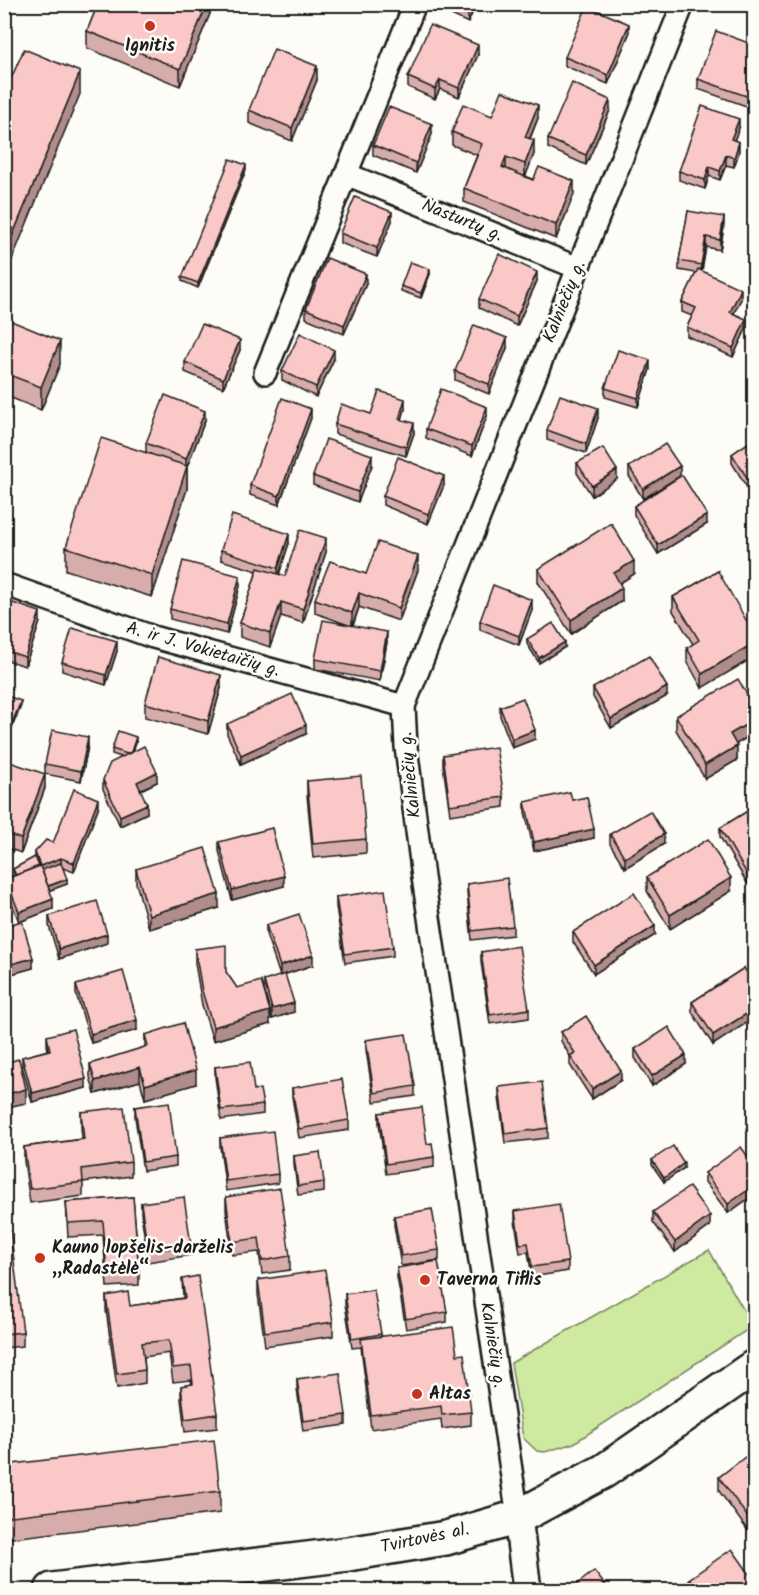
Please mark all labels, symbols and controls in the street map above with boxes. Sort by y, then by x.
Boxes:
marker: Ignitis [143,19,157,33]
place label: Ignitis [125,32,176,61]
street label: Nasturtų g. [417,192,507,250]
street label: Kalniečių g. [535,256,595,348]
street label: A. ir J. Vokietaičių g. [123,614,283,686]
street label: Kalniečių g. [392,730,430,820]
place label: Kauno lopšelis-darželis „Radastėlė“ [52,1234,234,1284]
marker: Kauno lopšelis-darželis „Radastėlė“ [33,1251,47,1265]
place label: Taverna Tiflis [437,1266,542,1295]
marker: Taverna Tiflis [418,1273,432,1287]
street label: Kalniečių g. [471,1300,513,1390]
place label: Altas [429,1380,471,1409]
marker: Altas [410,1387,424,1401]
street label: Tvirtovės al. [378,1515,472,1563]

